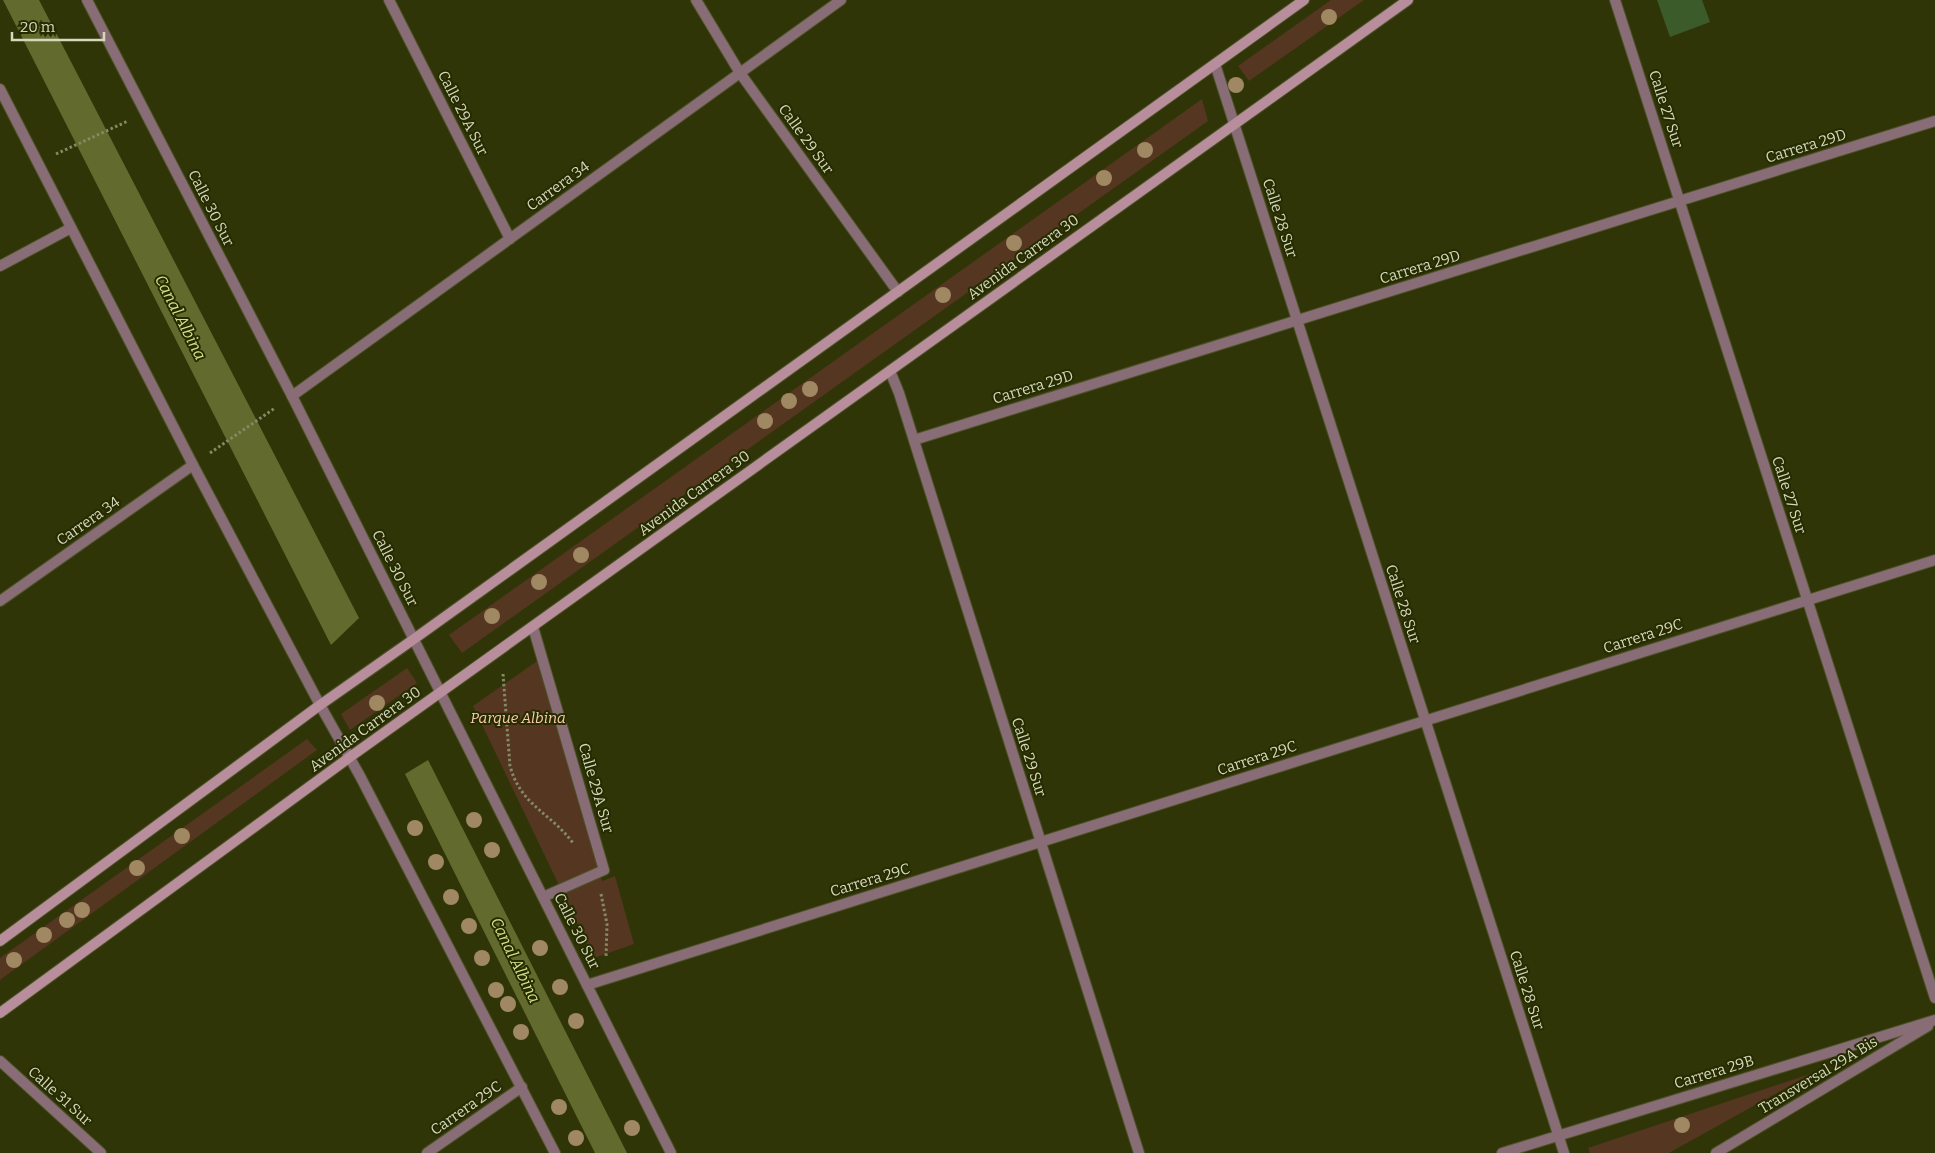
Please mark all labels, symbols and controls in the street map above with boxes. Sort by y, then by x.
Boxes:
scale bar [12,10,105,42]
text: 20 m [20,18,56,36]
street label: Calle 29A Sur [434,68,492,159]
street label: Calle 27 Sur [1645,68,1687,150]
street label: Calle 29 Sur [775,101,838,178]
street label: Carrera 29D [1763,125,1849,167]
street label: Carrera 34 [523,157,593,215]
street label: Calle 30 Sur [184,167,238,250]
street label: Calle 28 Sur [1259,176,1301,260]
street label: Avenida Carrera 30 [964,210,1082,304]
street label: Carrera 29D [1377,246,1463,288]
water label: Canal Albina [151,272,210,363]
street label: Carrera 29D [990,366,1076,408]
street label: Avenida Carrera 30 [635,446,753,540]
street label: Calle 27 Sur [1768,454,1810,536]
street label: Carrera 34 [53,493,123,549]
street label: Calle 30 Sur [368,527,422,610]
street label: Calle 28 Sur [1382,562,1424,646]
street label: Carrera 29C [1601,615,1685,657]
street label: Avenida Carrera 30 [306,682,424,776]
park label: Parque Albina [470,709,566,727]
street label: Calle 29 Sur [1008,715,1050,799]
street label: Carrera 29C [1215,737,1299,779]
street label: Calle 29A Sur [575,741,618,835]
street label: Carrera 29C [828,859,912,901]
street label: Calle 30 Sur [550,890,604,973]
water label: Canal Albina [487,914,544,1006]
street label: Calle 28 Sur [1506,948,1548,1032]
street label: Transversal 29A Bis [1755,1032,1881,1118]
street label: Carrera 29B [1672,1051,1756,1093]
street label: Calle 31 Sur [24,1063,96,1130]
street label: Carrera 29C [427,1077,505,1139]

